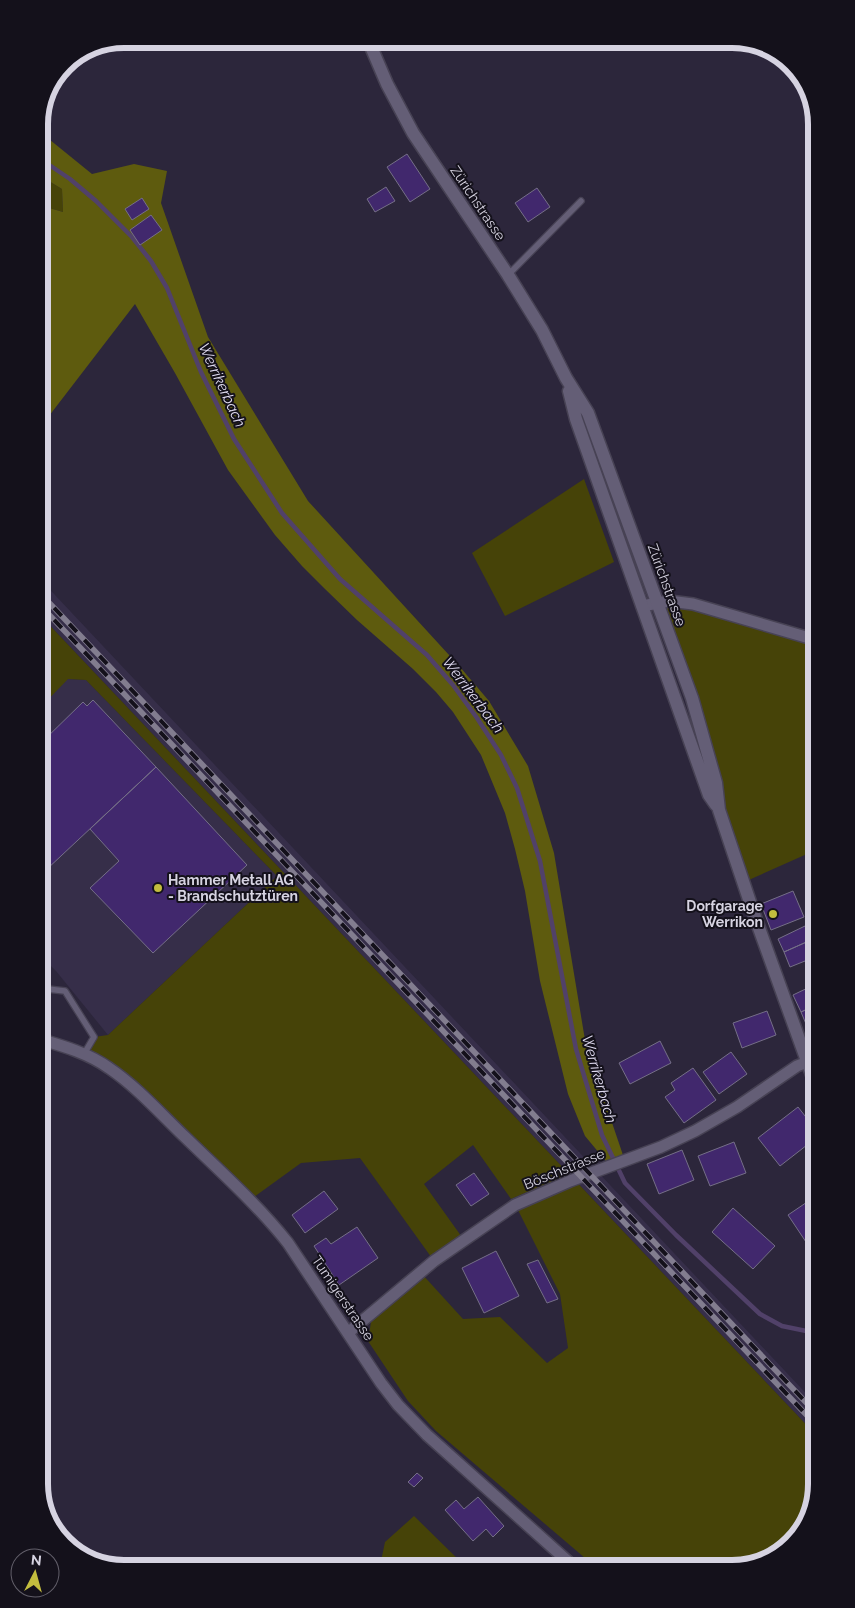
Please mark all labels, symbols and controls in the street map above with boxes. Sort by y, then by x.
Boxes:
street label: Zürichstrasse [447,163,509,243]
water label: Werrikerbach [195,340,249,430]
street label: Zürichstrasse [645,542,689,628]
water label: Werrikerbach [438,653,508,737]
place label: Hammer Metall AG - Brandschutztüren [168,872,298,904]
marker: Hammer Metall AG - Brandschutztüren [152,882,164,894]
place label: Dorfgarage Werrikon [686,898,764,930]
marker: Dorfgarage Werrikon [767,908,779,920]
water label: Werrikerbach [578,1033,620,1125]
street label: Böschstrasse [521,1145,607,1193]
street label: Tumigerstrasse [309,1252,377,1344]
north arrow [10,1548,60,1598]
text: N [30,1552,43,1569]

